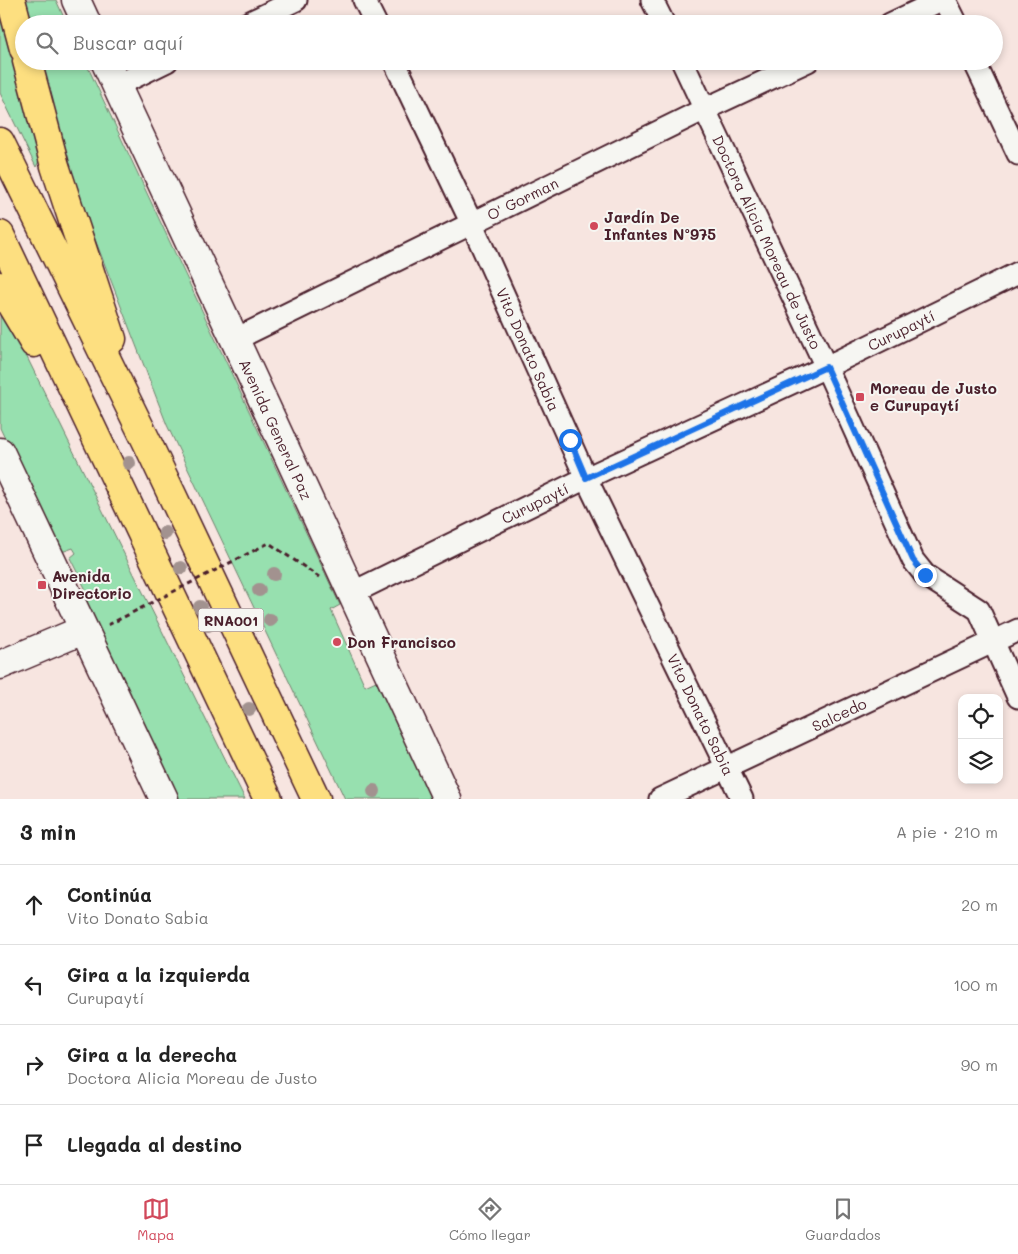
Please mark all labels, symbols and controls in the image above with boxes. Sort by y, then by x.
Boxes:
search box [15,15,1003,70]
icon: search [33,29,61,57]
text: Buscar aquí [73,30,183,55]
street label: Doctora Alicia Moreau de Justo [708,132,826,352]
street label: O' Gorman [483,173,561,225]
place label: Jardín De Infantes Nº975 [604,207,716,244]
marker: Jardín De Infantes Nº975 [588,220,600,232]
street label: Vito Donato Sabia [492,284,565,414]
street label: Curupaytí [864,305,938,355]
street label: Avenida General Paz [235,355,317,503]
place label: Moreau de Justo e Curupaytí [870,378,997,415]
marker: Moreau de Justo e Curupaytí [854,391,866,403]
route start [559,429,582,452]
street label: Curupaytí [498,478,572,528]
route end [914,564,937,587]
place label: Avenida Directorio [52,566,131,603]
marker: Avenida Directorio [36,579,48,591]
road number: RNA001 [198,608,264,632]
place label: Don Francisco [347,632,456,652]
marker: Don Francisco [331,636,343,648]
street label: Vito Donato Sabia [663,650,739,779]
street label: Salcedo [809,693,870,736]
map controls [958,694,1003,784]
button: locate [958,694,1003,739]
button: layers [958,739,1003,784]
text: 3 min [20,818,76,845]
text: A pie · 210 m [896,821,998,842]
text: Continúa [67,882,152,907]
icon: ahead [20,891,48,919]
text: 20 m [961,894,998,915]
text: Vito Donato Sabia [67,907,209,928]
text: Gira a la izquierda [67,962,250,987]
icon: left [20,971,48,999]
text: 100 m [953,974,998,995]
text: Curupaytí [67,987,144,1008]
text: Gira a la derecha [67,1042,237,1067]
icon: right [20,1051,48,1079]
text: 90 m [961,1054,998,1075]
text: Doctora Alicia Moreau de Justo [67,1067,317,1088]
icon: arrive [20,1131,48,1159]
text: Llegada al destino [67,1132,242,1157]
tab: Mapa [137,1195,175,1244]
tab: Cómo llegar [449,1195,531,1244]
tab: Guardados [805,1195,881,1244]

